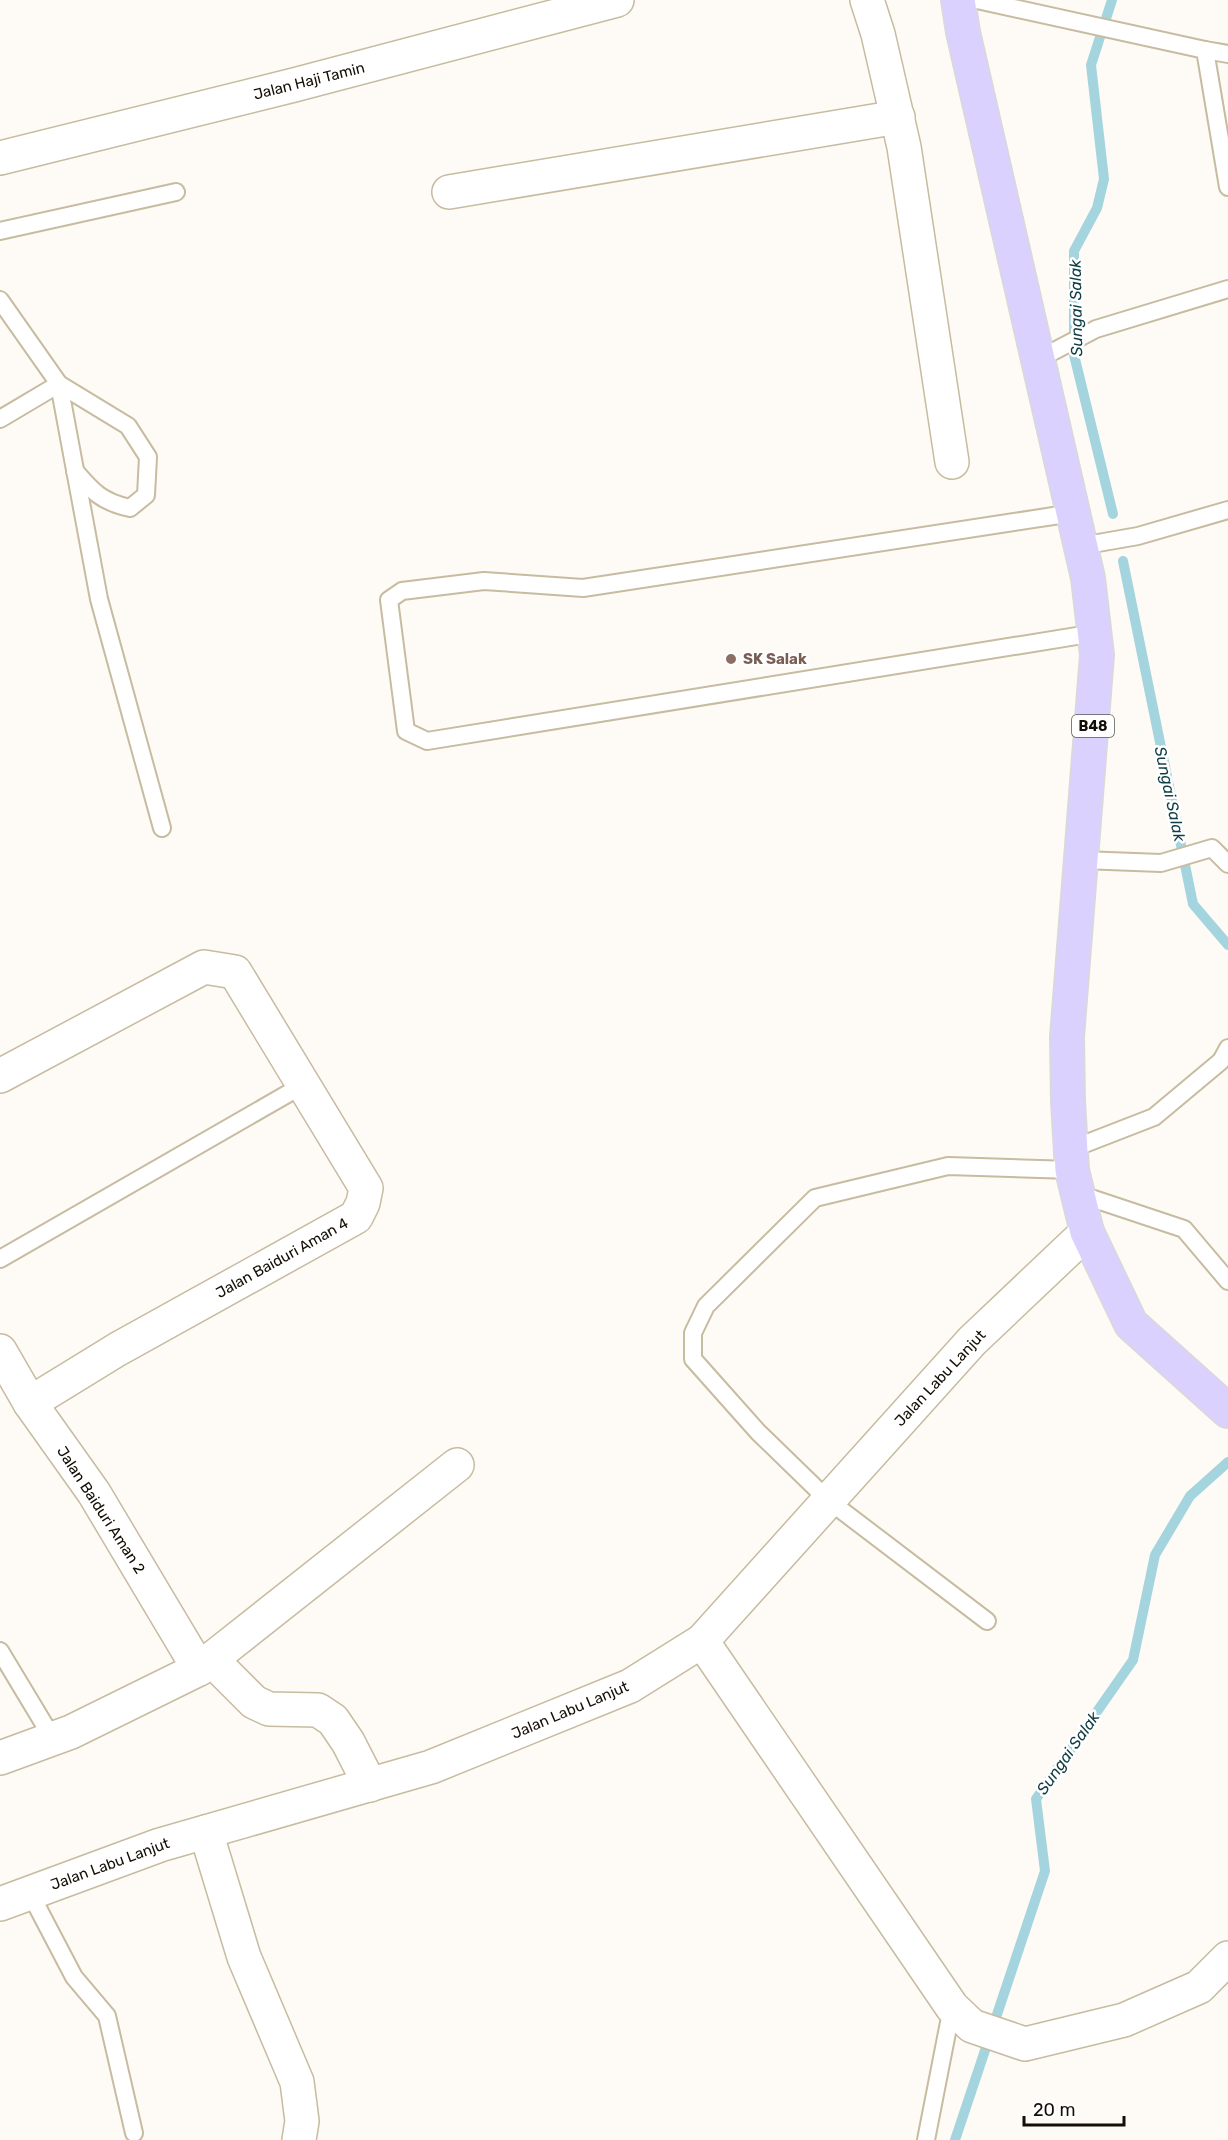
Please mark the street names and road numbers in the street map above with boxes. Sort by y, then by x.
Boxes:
street label: Jalan Haji Tamin [252,58,366,104]
road number: B48 [1072,715,1114,737]
street label: Jalan Baiduri Aman 4 [213,1214,351,1302]
street label: Jalan Labu Lanjut [891,1326,989,1430]
street label: Jalan Baiduri Aman 2 [53,1443,149,1577]
street label: Jalan Labu Lanjut [509,1677,631,1743]
street label: Jalan Labu Lanjut [48,1834,172,1894]

